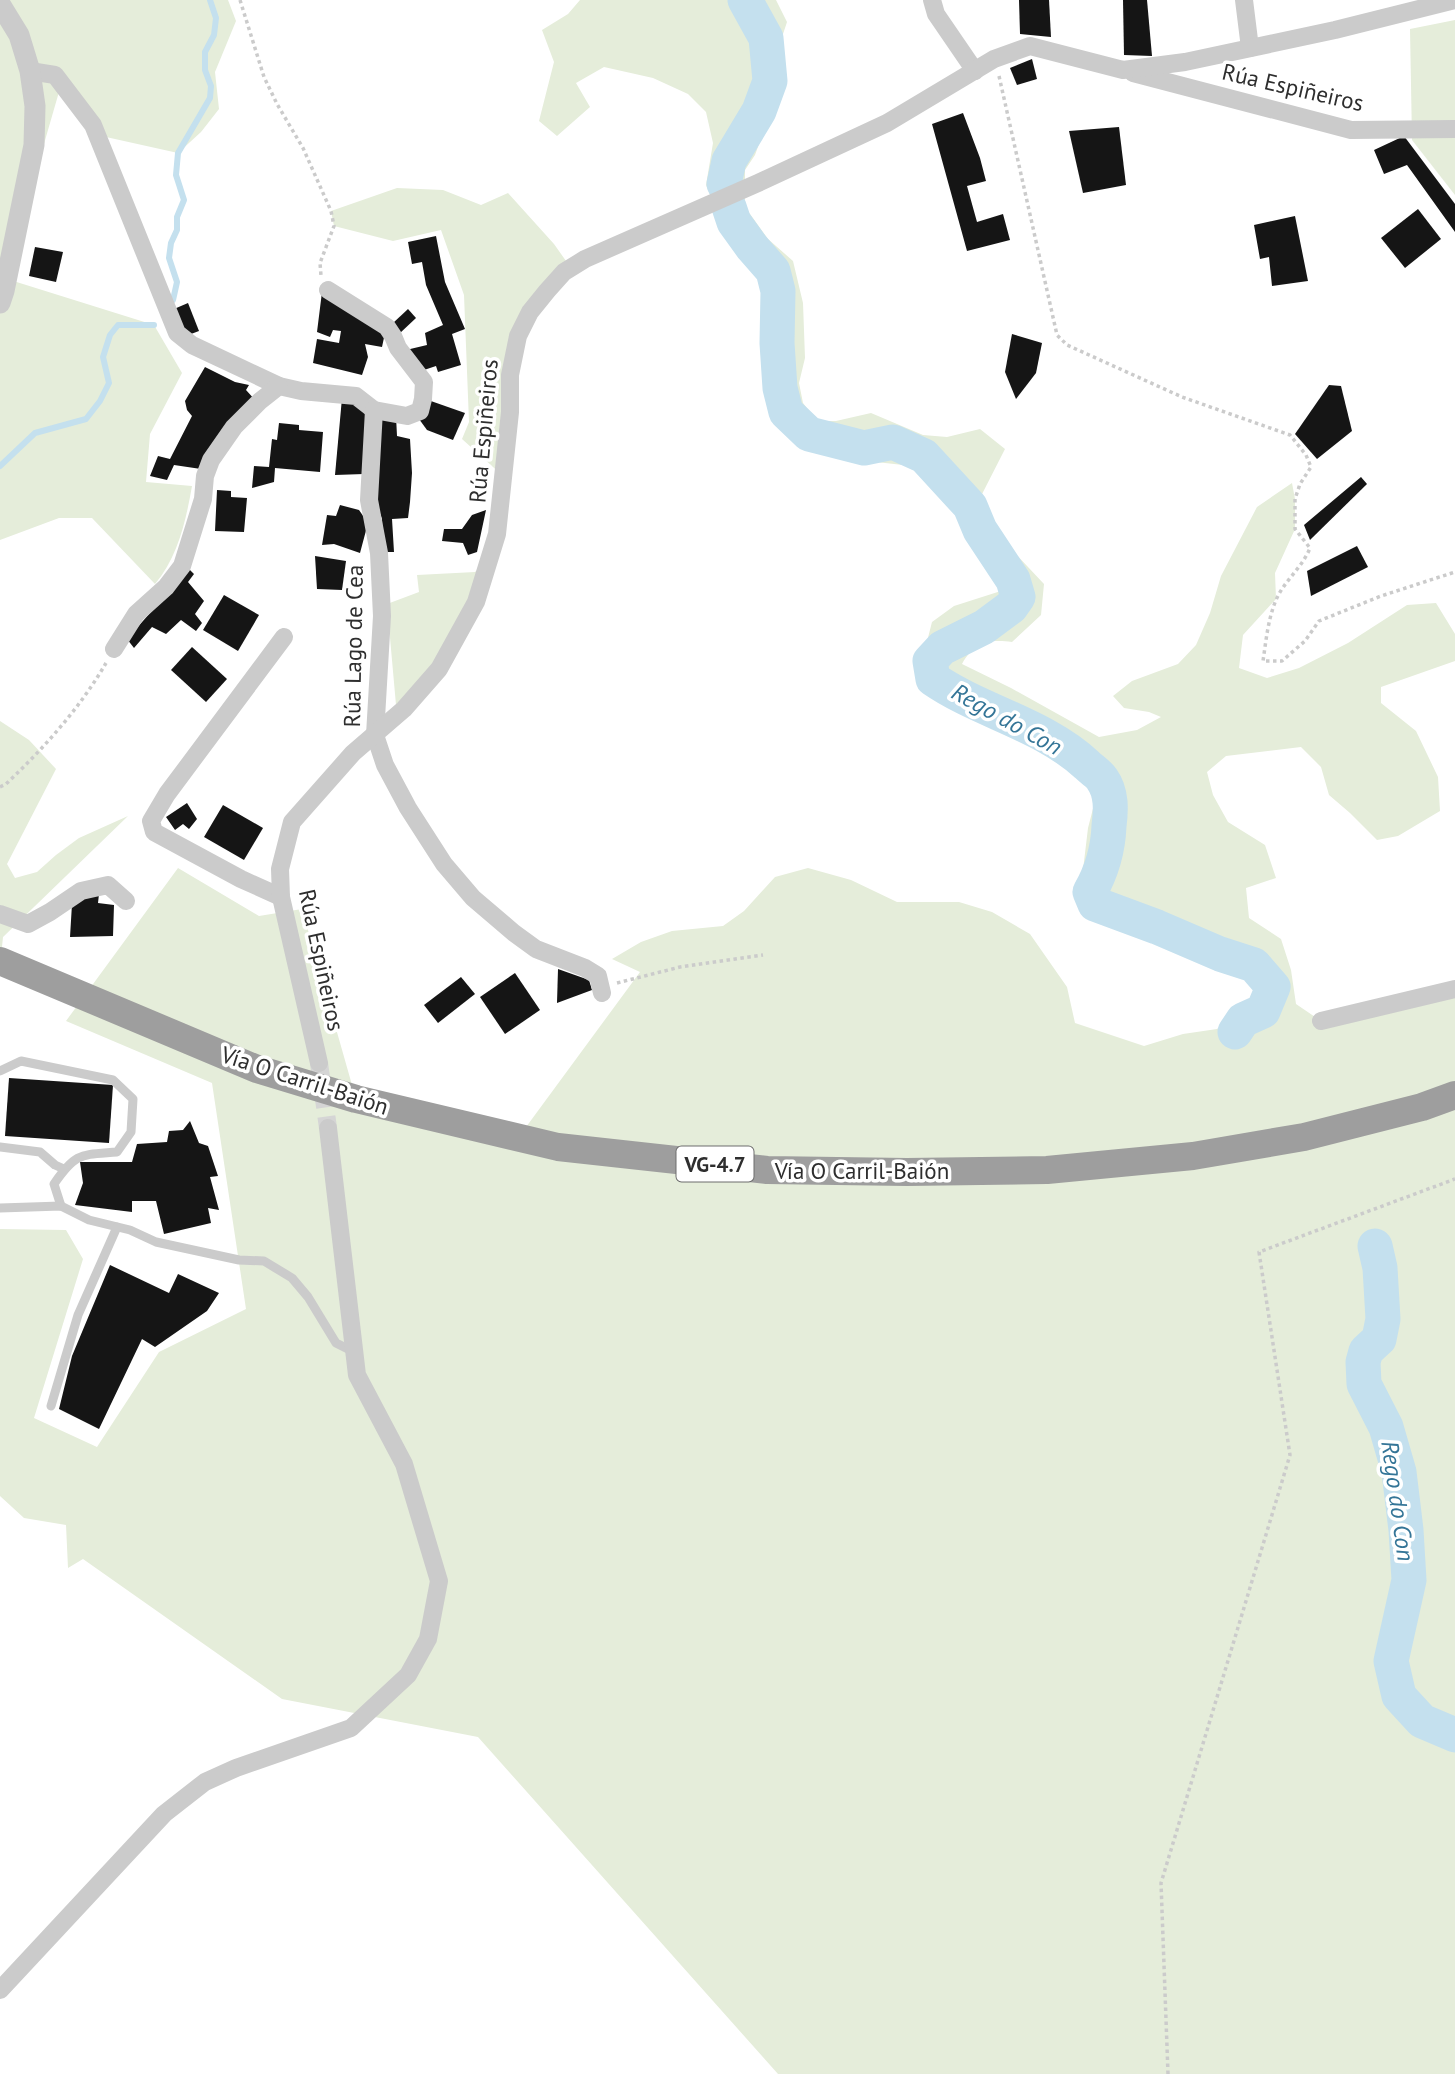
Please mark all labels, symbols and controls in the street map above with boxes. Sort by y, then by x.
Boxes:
street label: Rúa Espiñeiros [1219,57,1367,117]
street label: Rúa Espiñeiros [462,358,504,504]
street label: Rúa Lago de Cea [337,564,369,728]
water label: Rego do Con [946,676,1068,762]
street label: Rúa Espiñeiros [293,886,351,1034]
street label: Vía O Carril-Baión [217,1039,392,1121]
road number: VG-4.7 [676,1146,754,1182]
street label: Vía O Carril-Baión [774,1156,949,1185]
water label: Rego do Con [1374,1439,1422,1563]

